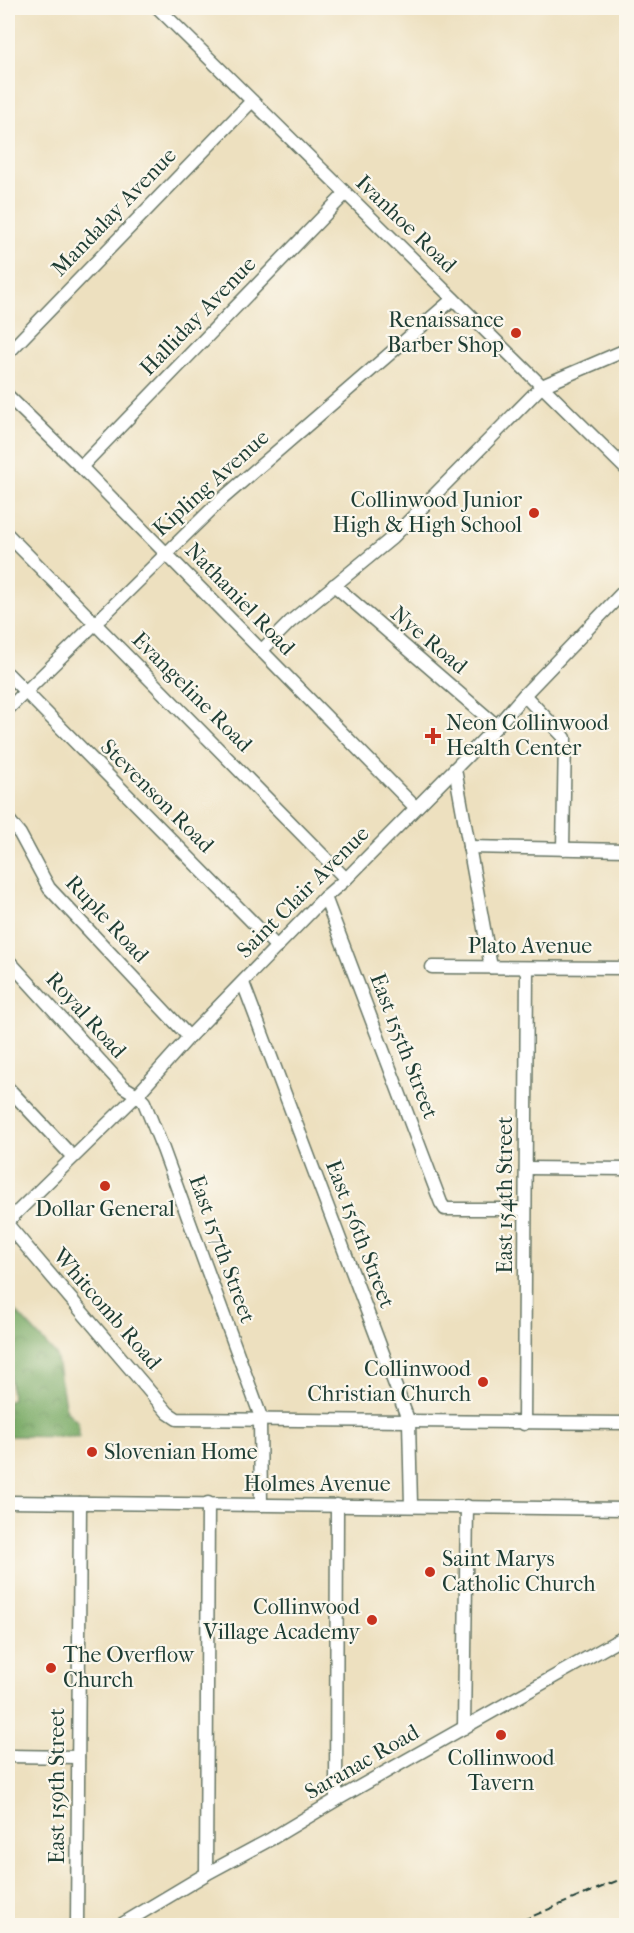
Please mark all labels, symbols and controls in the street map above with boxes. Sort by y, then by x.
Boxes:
street label: Mandalay Avenue [46,142,182,282]
street label: Ivanhoe Road [350,170,462,279]
street label: Halliday Avenue [135,251,261,381]
place label: Renaissance Barber Shop [387,307,504,358]
marker: Renaissance Barber Shop [509,326,523,340]
street label: Kipling Avenue [148,424,274,542]
place label: Collinwood Junior High & High School [332,487,523,538]
marker: Collinwood Junior High & High School [527,506,541,520]
street label: Nathaniel Road [180,537,301,661]
street label: Nye Road [385,600,473,680]
street label: Evangeline Road [127,627,258,758]
place label: Neon Collinwood Health Center [446,710,610,761]
marker: Neon Collinwood Health Center [424,727,442,745]
street label: Stevenson Road [95,734,220,859]
street label: Saint Clair Avenue [232,821,374,963]
street label: Ruple Road [60,870,155,969]
street label: Plato Avenue [468,933,592,959]
street label: Royal Road [40,966,132,1064]
street label: East 155th Street [364,969,444,1123]
street label: East 154th Street [492,1116,518,1274]
street label: East 156th Street [320,1156,400,1312]
street label: East 157th Street [183,1172,261,1326]
marker: Dollar General [98,1179,112,1193]
place label: Dollar General [35,1196,175,1222]
street label: Whitcomb Road [47,1242,167,1376]
place label: Collinwood Christian Church [307,1356,472,1407]
marker: Collinwood Christian Church [476,1375,490,1389]
place label: Slovenian Home [104,1439,258,1465]
marker: Slovenian Home [85,1445,99,1459]
street label: Holmes Avenue [243,1471,391,1497]
place label: Saint Marys Catholic Church [442,1546,596,1597]
marker: Saint Marys Catholic Church [423,1565,437,1579]
place label: Collinwood Village Academy [202,1594,361,1645]
marker: Collinwood Village Academy [365,1613,379,1627]
place label: The Overflow Church [63,1642,195,1693]
marker: The Overflow Church [44,1661,58,1675]
street label: East 159th Street [44,1708,70,1864]
street label: Saranac Road [300,1718,425,1805]
marker: Collinwood Tavern [494,1728,508,1742]
place label: Collinwood Tavern [447,1745,556,1796]

